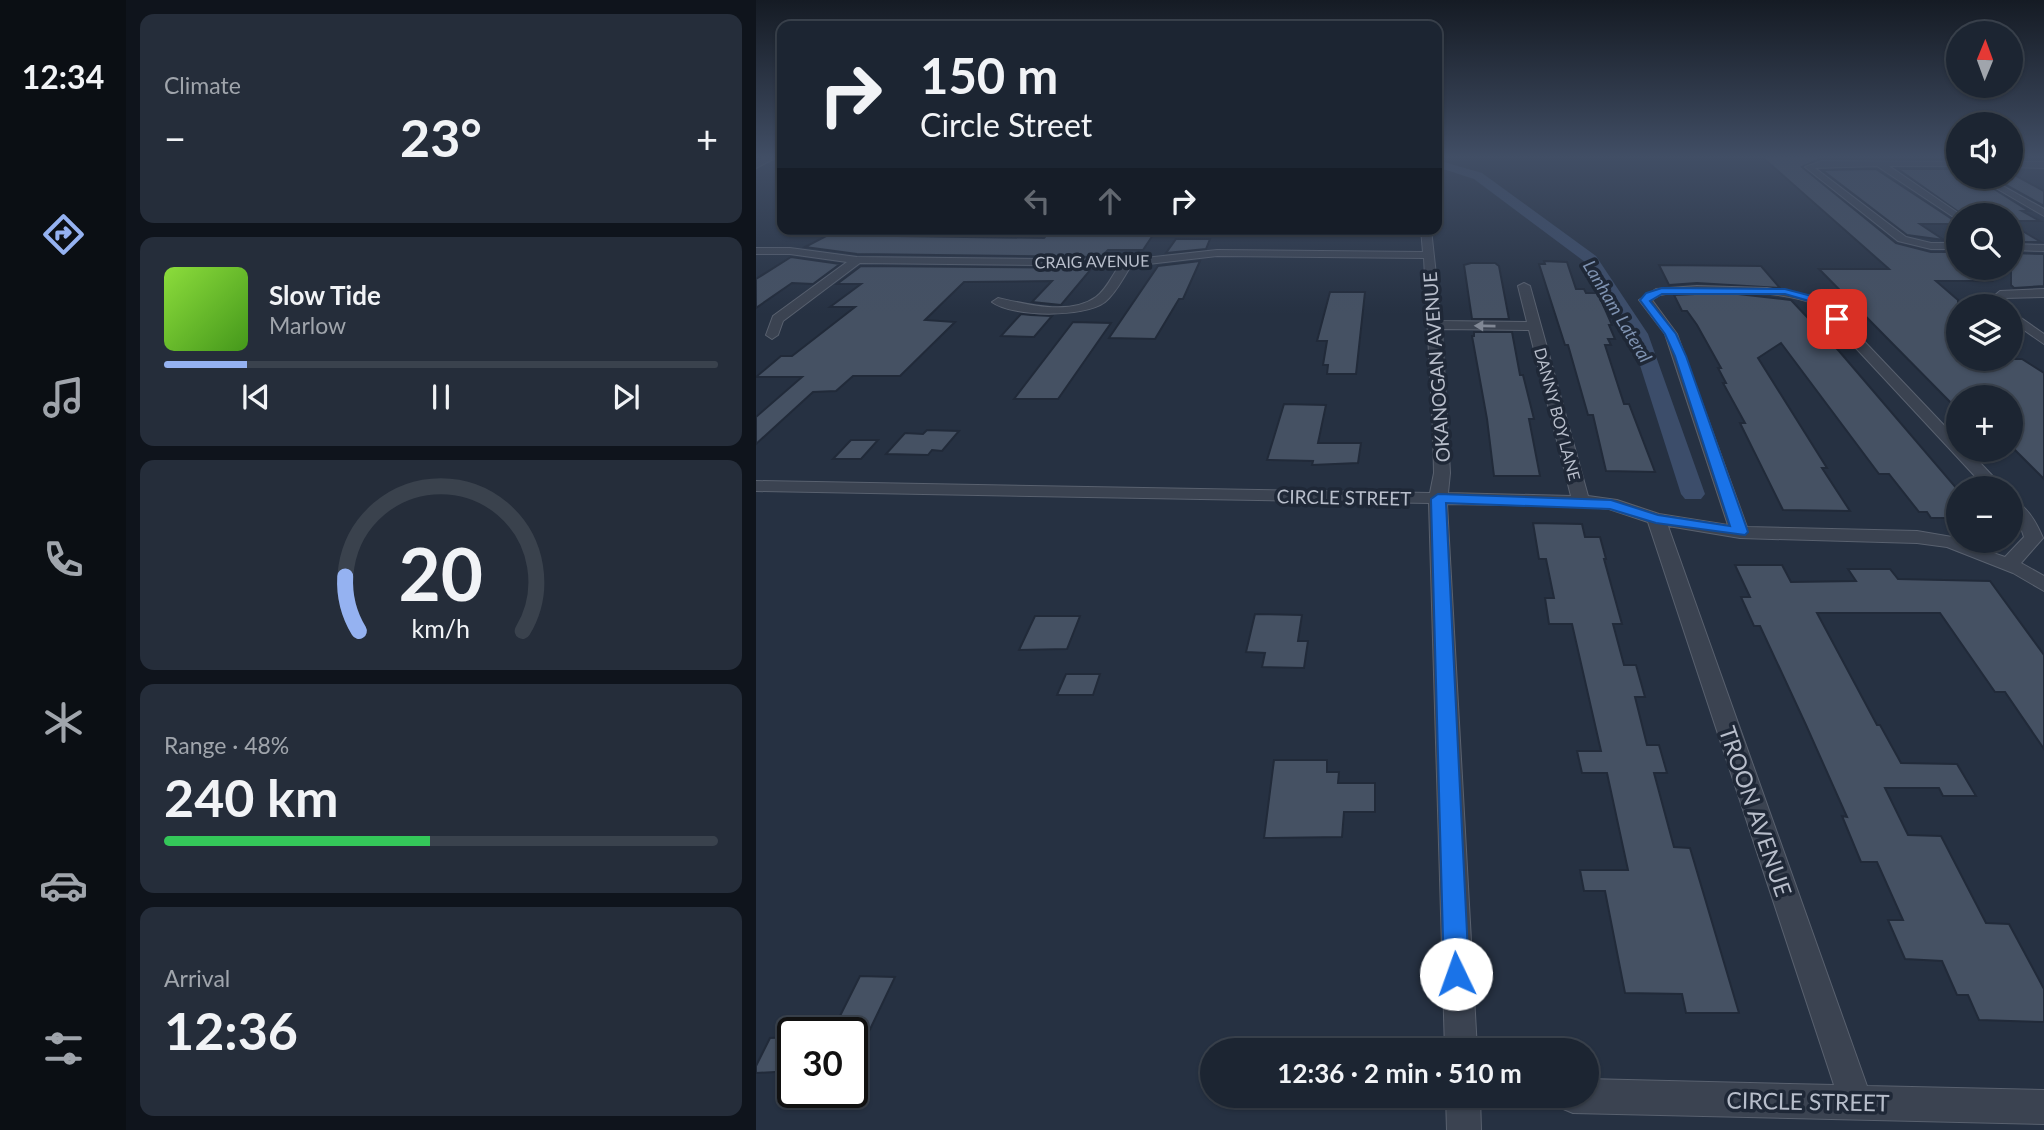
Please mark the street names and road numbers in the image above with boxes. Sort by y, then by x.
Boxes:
street label: CRAIG AVENUE [1035,251,1149,271]
street label: OKANOGAN AVENUE [1418,271,1454,463]
street label: DANNY BOY LANE [1531,345,1585,483]
street label: CIRCLE STREET [1276,484,1412,510]
street label: TROON AVENUE [1714,722,1798,900]
street label: CIRCLE STREET [1726,1086,1890,1116]

